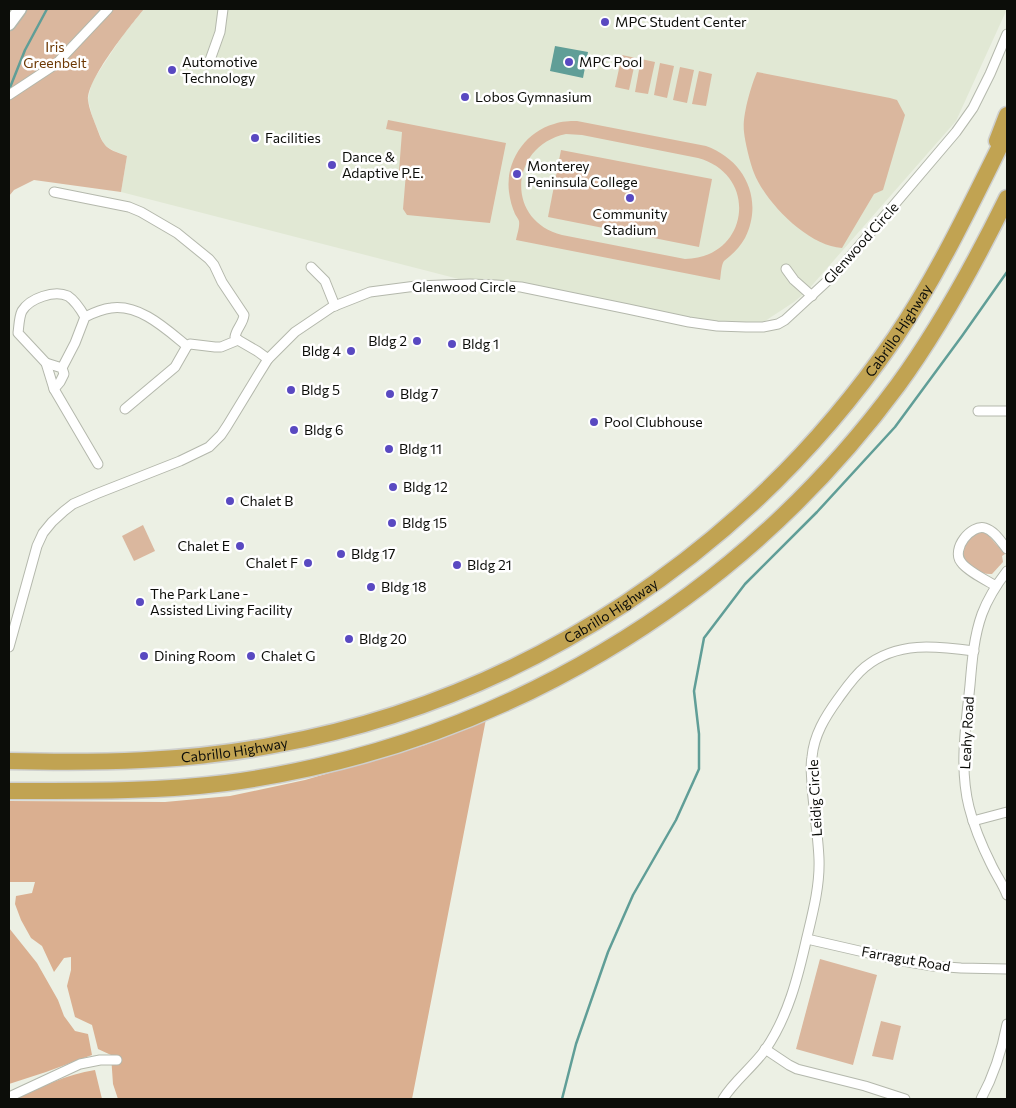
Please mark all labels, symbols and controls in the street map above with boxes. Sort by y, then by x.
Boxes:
place label: MPC Student Center [615,13,747,30]
marker: MPC Student Center [599,16,611,28]
park label: Iris Greenbelt [23,38,87,71]
place label: Automotive Technology [182,53,257,86]
place label: MPC Pool [579,53,642,70]
marker: MPC Pool [563,56,575,68]
marker: Automotive Technology [166,64,178,76]
place label: Lobos Gymnasium [475,88,592,105]
marker: Lobos Gymnasium [459,91,471,103]
place label: Facilities [265,129,321,146]
marker: Facilities [249,132,261,144]
place label: Dance & Adaptive P.E. [342,148,424,181]
place label: Monterey Peninsula College [527,157,638,190]
marker: Dance & Adaptive P.E. [326,159,338,171]
marker: Monterey Peninsula College [511,168,523,180]
marker: Community Stadium [624,192,636,204]
street label: Glenwood Circle [820,198,902,287]
place label: Community Stadium [593,205,667,238]
street label: Glenwood Circle [412,278,516,295]
street label: Cabrillo Highway [861,281,935,380]
place label: Bldg 2 [368,332,407,349]
marker: Bldg 2 [411,335,423,347]
place label: Bldg 1 [462,335,499,352]
marker: Bldg 1 [446,338,458,350]
place label: Bldg 4 [302,342,342,359]
marker: Bldg 4 [345,345,357,357]
place label: Bldg 5 [301,381,340,398]
marker: Bldg 5 [285,384,297,396]
place label: Bldg 7 [400,385,438,402]
marker: Bldg 7 [384,388,396,400]
place label: Pool Clubhouse [604,413,703,430]
marker: Pool Clubhouse [588,416,600,428]
place label: Bldg 6 [304,421,343,438]
marker: Bldg 6 [288,424,300,436]
place label: Bldg 11 [399,440,442,457]
marker: Bldg 11 [383,443,395,455]
place label: Bldg 12 [403,478,448,495]
marker: Bldg 12 [387,481,399,493]
place label: Chalet B [240,492,293,509]
marker: Chalet B [224,495,236,507]
place label: Bldg 15 [402,514,447,531]
marker: Bldg 15 [386,517,398,529]
place label: Chalet E [177,537,230,554]
marker: Chalet E [234,540,246,552]
place label: Bldg 17 [351,545,395,562]
marker: Bldg 17 [335,548,347,560]
place label: Chalet F [246,554,298,571]
place label: Bldg 21 [467,556,512,573]
marker: Chalet F [302,557,314,569]
marker: Bldg 21 [451,559,463,571]
street label: Cabrillo Highway [561,575,661,647]
place label: Bldg 18 [381,578,426,595]
marker: Bldg 18 [365,581,377,593]
place label: The Park Lane - Assisted Living Facility [150,585,293,618]
marker: The Park Lane - Assisted Living Facility [134,596,146,608]
place label: Bldg 20 [359,630,407,647]
marker: Bldg 20 [343,633,355,645]
place label: Dining Room [154,647,236,664]
place label: Chalet G [261,647,315,664]
marker: Dining Room [138,650,150,662]
marker: Chalet G [245,650,257,662]
street label: Leahy Road [956,696,977,770]
street label: Cabrillo Highway [180,734,289,766]
street label: Leidig Circle [804,759,825,837]
street label: Farragut Road [860,942,952,975]

